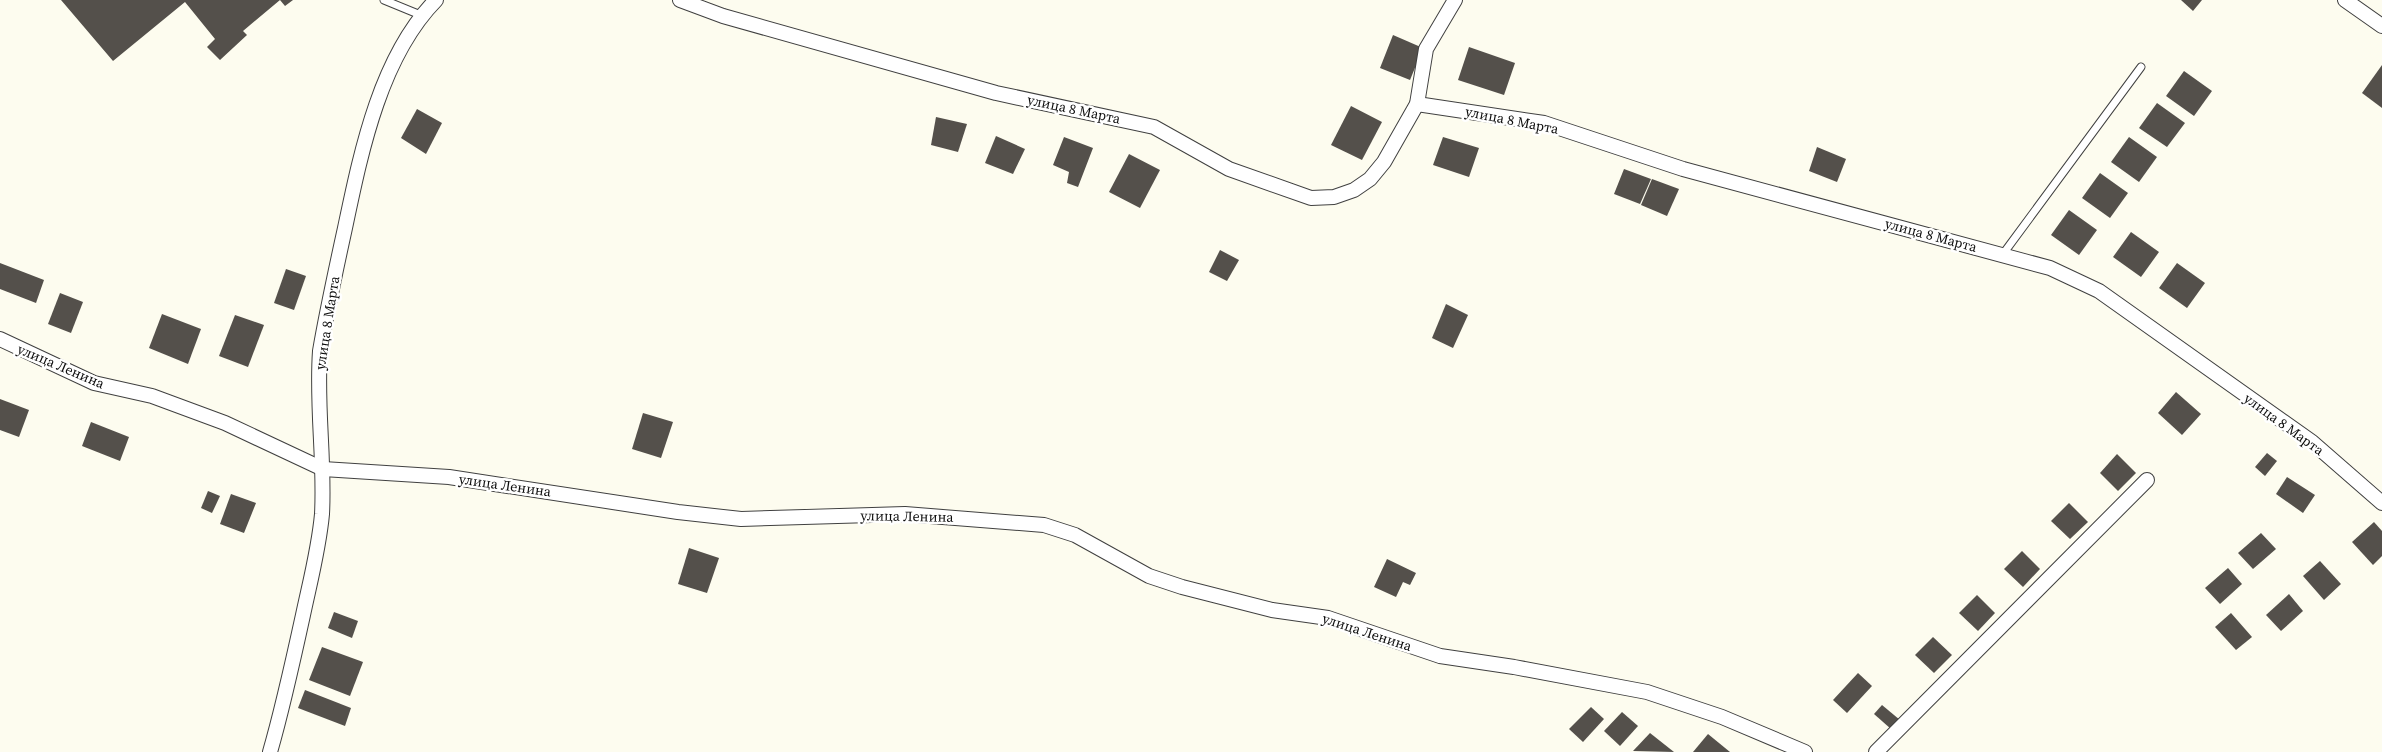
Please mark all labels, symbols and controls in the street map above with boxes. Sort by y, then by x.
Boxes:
street label: улица 8 Марта [1026,89,1123,129]
street label: улица 8 Марта [1464,101,1561,139]
street label: улица 8 Марта [1883,213,1980,257]
street label: улица 8 Марта [310,274,344,371]
street label: улица Ленина [14,339,109,394]
street label: улица 8 Марта [2240,388,2329,460]
street label: улица Ленина [458,469,553,502]
street label: улица Ленина [860,505,955,527]
street label: улица Ленина [1320,608,1415,656]

